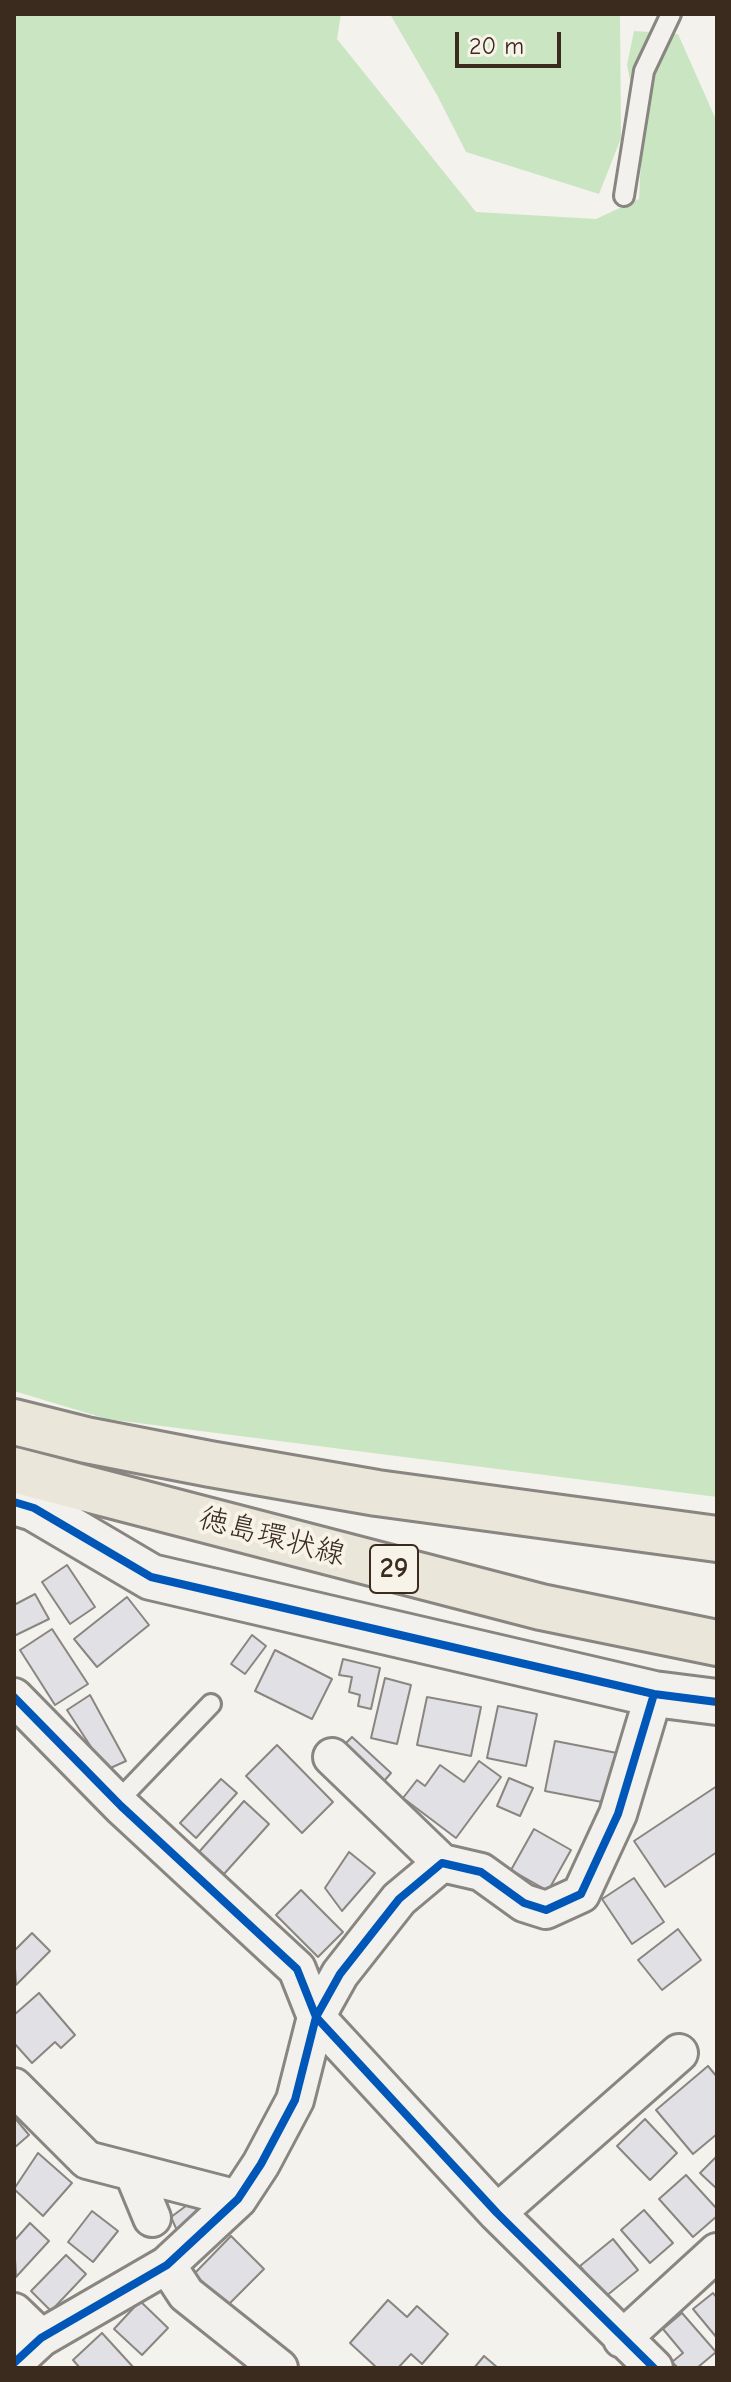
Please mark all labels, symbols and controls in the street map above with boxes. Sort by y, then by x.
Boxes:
scale bar [459,16,565,66]
text: 20 m [469,32,524,60]
street label: 徳島環状線 [195,1500,349,1574]
road number: 29 [370,1545,418,1593]

